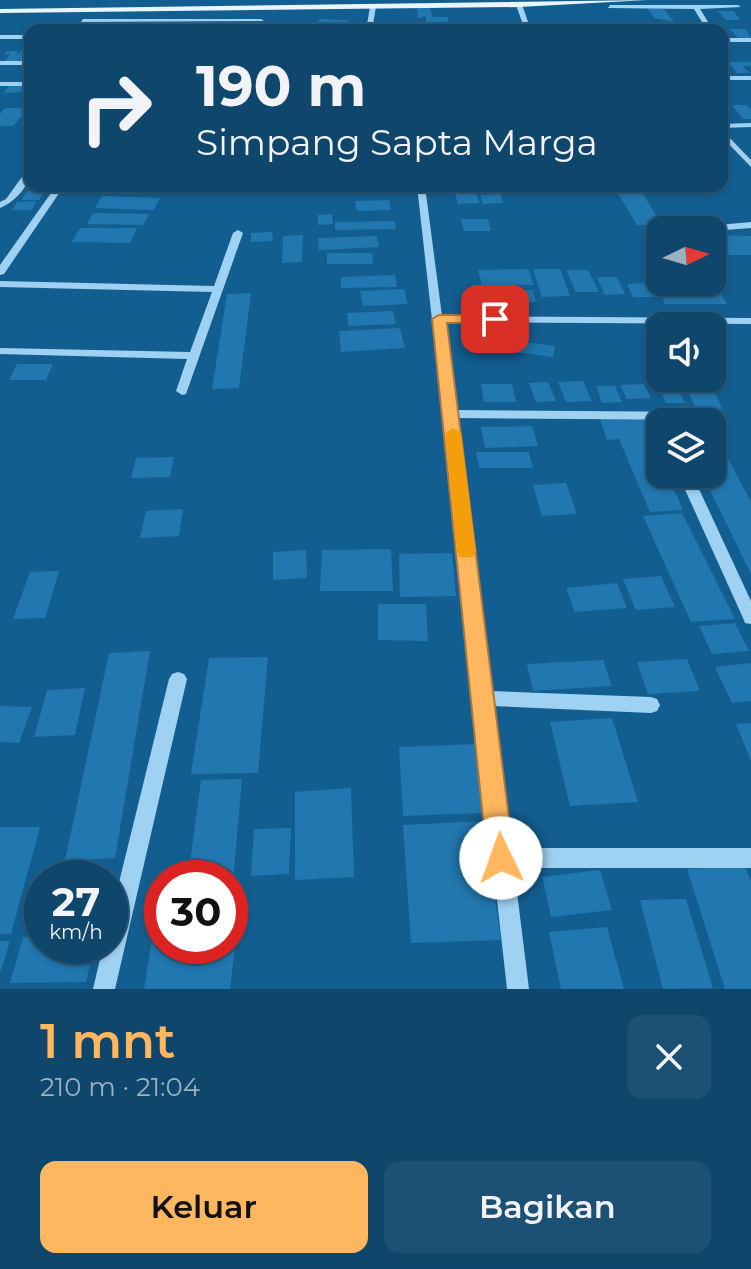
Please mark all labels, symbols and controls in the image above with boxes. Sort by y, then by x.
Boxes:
text: 190 m [196,52,366,120]
icon: right [64,56,168,160]
text: Simpang Sapta Marga [196,120,598,164]
north arrow [646,216,726,296]
map controls [646,216,726,488]
pin [461,285,529,353]
icon: arrive [473,297,517,341]
button: sound [646,312,726,392]
button: layers [646,408,726,488]
position arrow [459,816,543,900]
speed limit sign: 30 [144,860,248,964]
text: 27 [52,877,100,926]
text: km/h [49,920,103,944]
text: 1 mnt [40,1012,175,1070]
button: close [627,1015,711,1099]
text: 210 m · 21:04 [40,1071,200,1103]
button: Keluar [40,1161,368,1253]
button: Bagikan [384,1161,711,1253]

